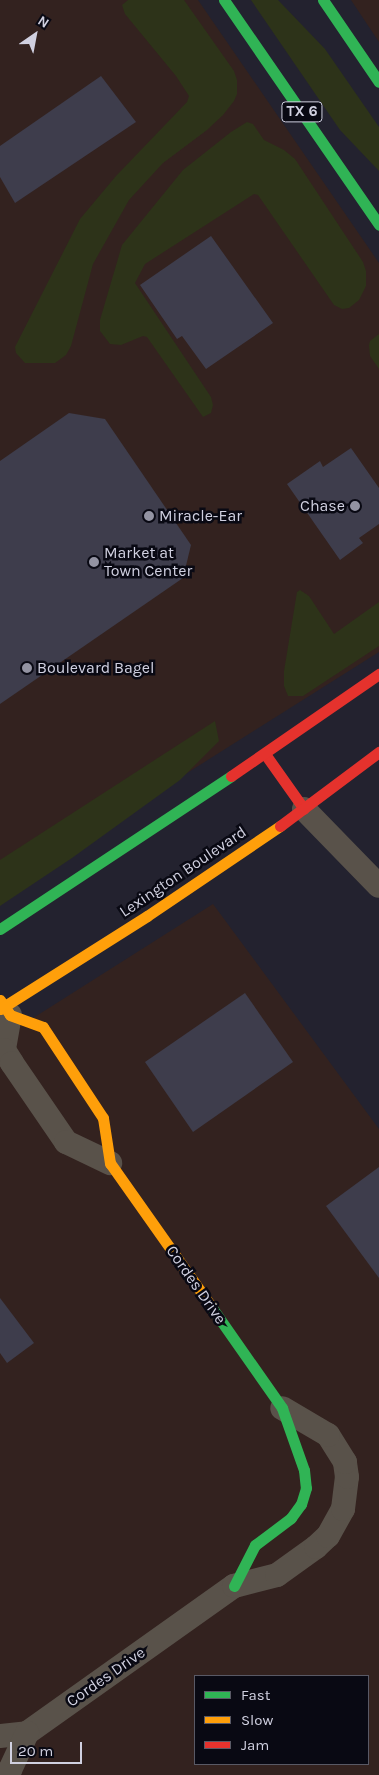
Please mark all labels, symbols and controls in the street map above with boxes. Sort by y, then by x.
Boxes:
north arrow [10,10,60,60]
text: N [35,12,52,32]
road number: TX 6 [281,100,323,124]
place label: Chase [300,496,345,516]
marker: Chase [349,500,361,512]
place label: Miracle-Ear [159,506,242,526]
marker: Miracle-Ear [143,510,155,522]
place label: Market at Town Center [104,543,192,581]
marker: Market at Town Center [88,556,100,568]
place label: Boulevard Bagel [37,658,154,678]
marker: Boulevard Bagel [21,662,33,674]
street label: Lexington Boulevard [116,822,250,922]
street label: Cordes Drive [162,1242,230,1328]
street label: Cordes Drive [63,1643,149,1711]
legend [194,1675,369,1765]
text: Fast [241,1686,270,1704]
text: Slow [241,1711,273,1729]
scale bar [12,1732,85,1764]
text: Jam [241,1736,269,1754]
text: 20 m [18,1742,53,1760]

